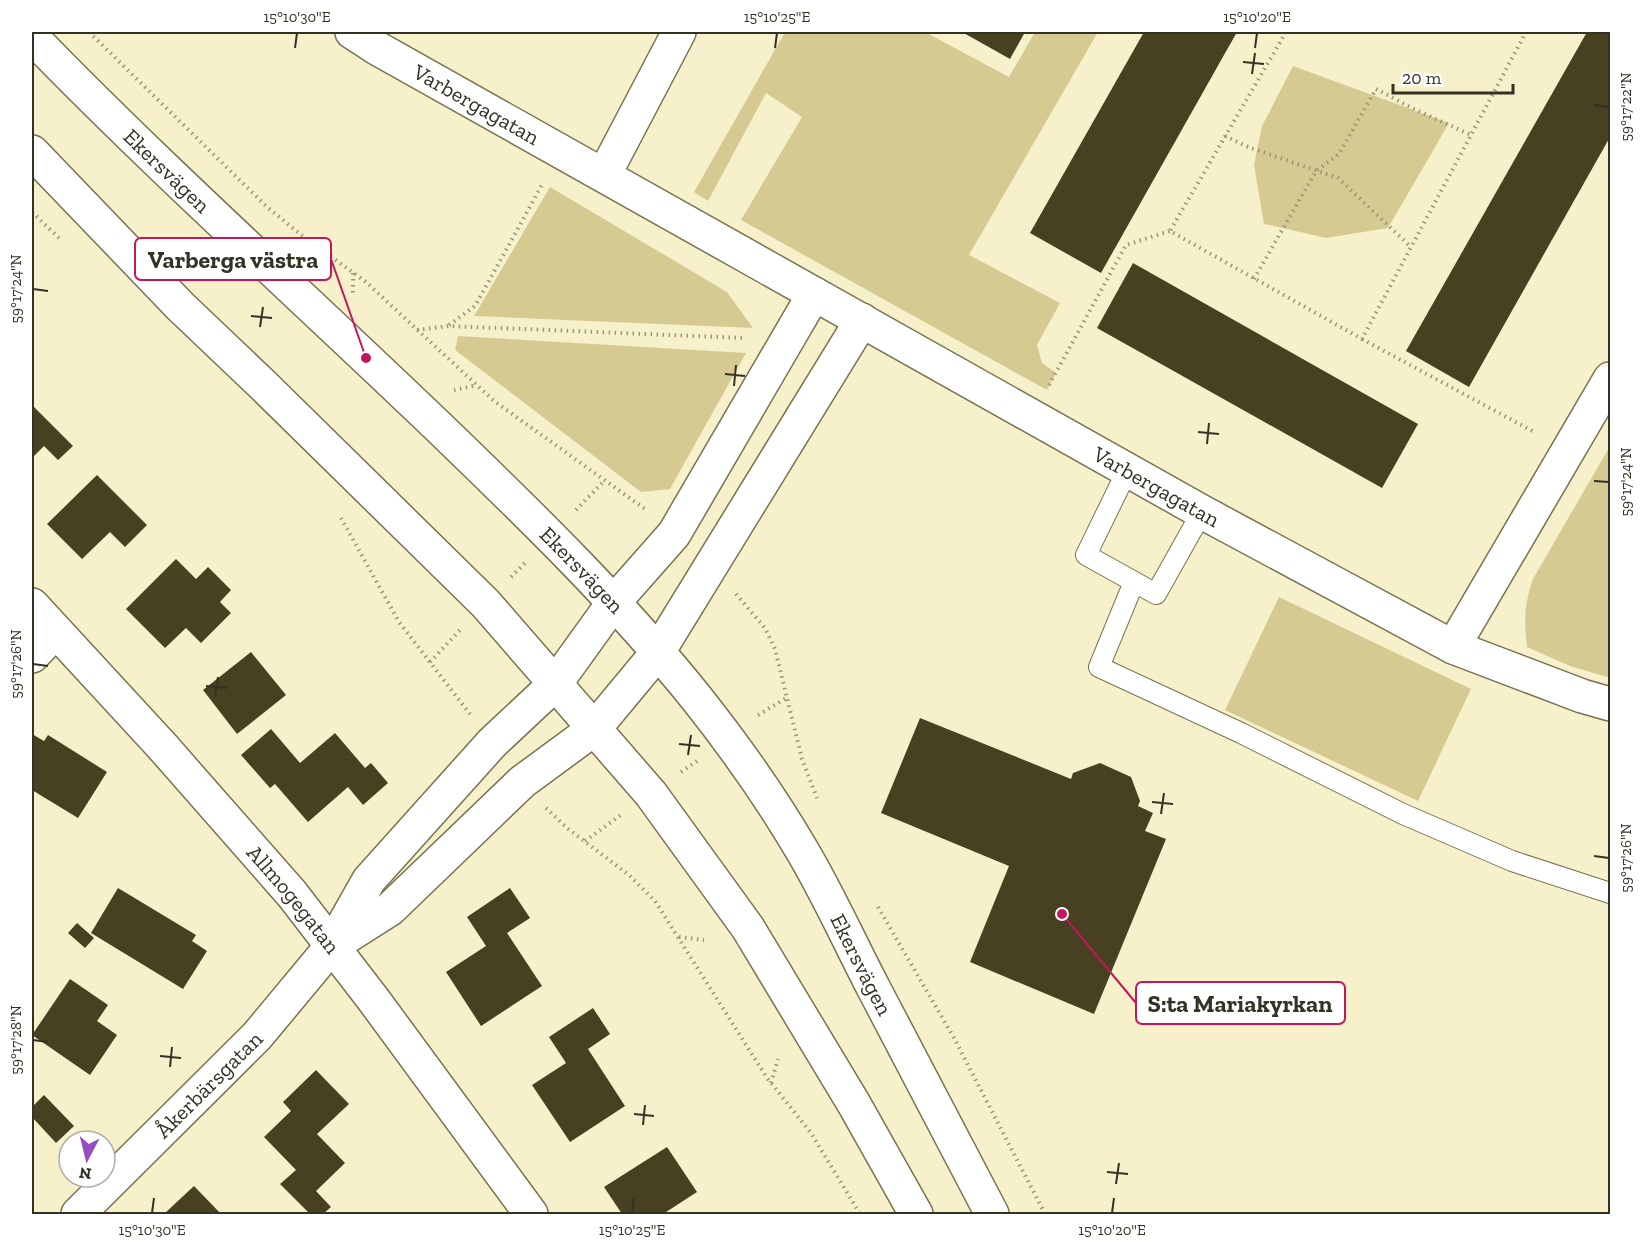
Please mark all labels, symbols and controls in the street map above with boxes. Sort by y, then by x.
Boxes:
text: 15°10'30"E [263,8,331,26]
text: 15°10'25"E [744,8,810,26]
text: 15°10'20"E [1223,8,1291,26]
street label: Varbergagatan [408,57,545,151]
scale bar [1393,57,1513,95]
text: 20 m [1402,67,1442,89]
text: 59°17'22"N [1617,72,1635,142]
street label: Ekersvägen [118,123,216,219]
callout: Varberga västra [135,238,331,280]
text: Varberga västra [148,245,318,274]
text: 59°17'24"N [7,254,25,324]
street label: Varbergagatan [1088,440,1225,533]
text: 59°17'24"N [1617,447,1635,517]
street label: Ekersvägen [534,521,630,619]
text: 59°17'26"N [7,629,25,699]
text: 59°17'26"N [1617,823,1635,893]
street label: Allmogegatan [241,839,347,959]
street label: Ekersvägen [825,909,899,1020]
callout: S:ta Mariakyrkan [1136,982,1345,1024]
text: S:ta Mariakyrkan [1147,989,1333,1018]
text: 59°17'28"N [7,1005,25,1075]
street label: Åkerbärsgatan [149,1025,268,1143]
north arrow [57,1129,117,1189]
text: N [78,1163,92,1184]
text: 15°10'30"E [118,1221,186,1239]
text: 15°10'25"E [599,1221,665,1239]
text: 15°10'20"E [1078,1221,1146,1239]

